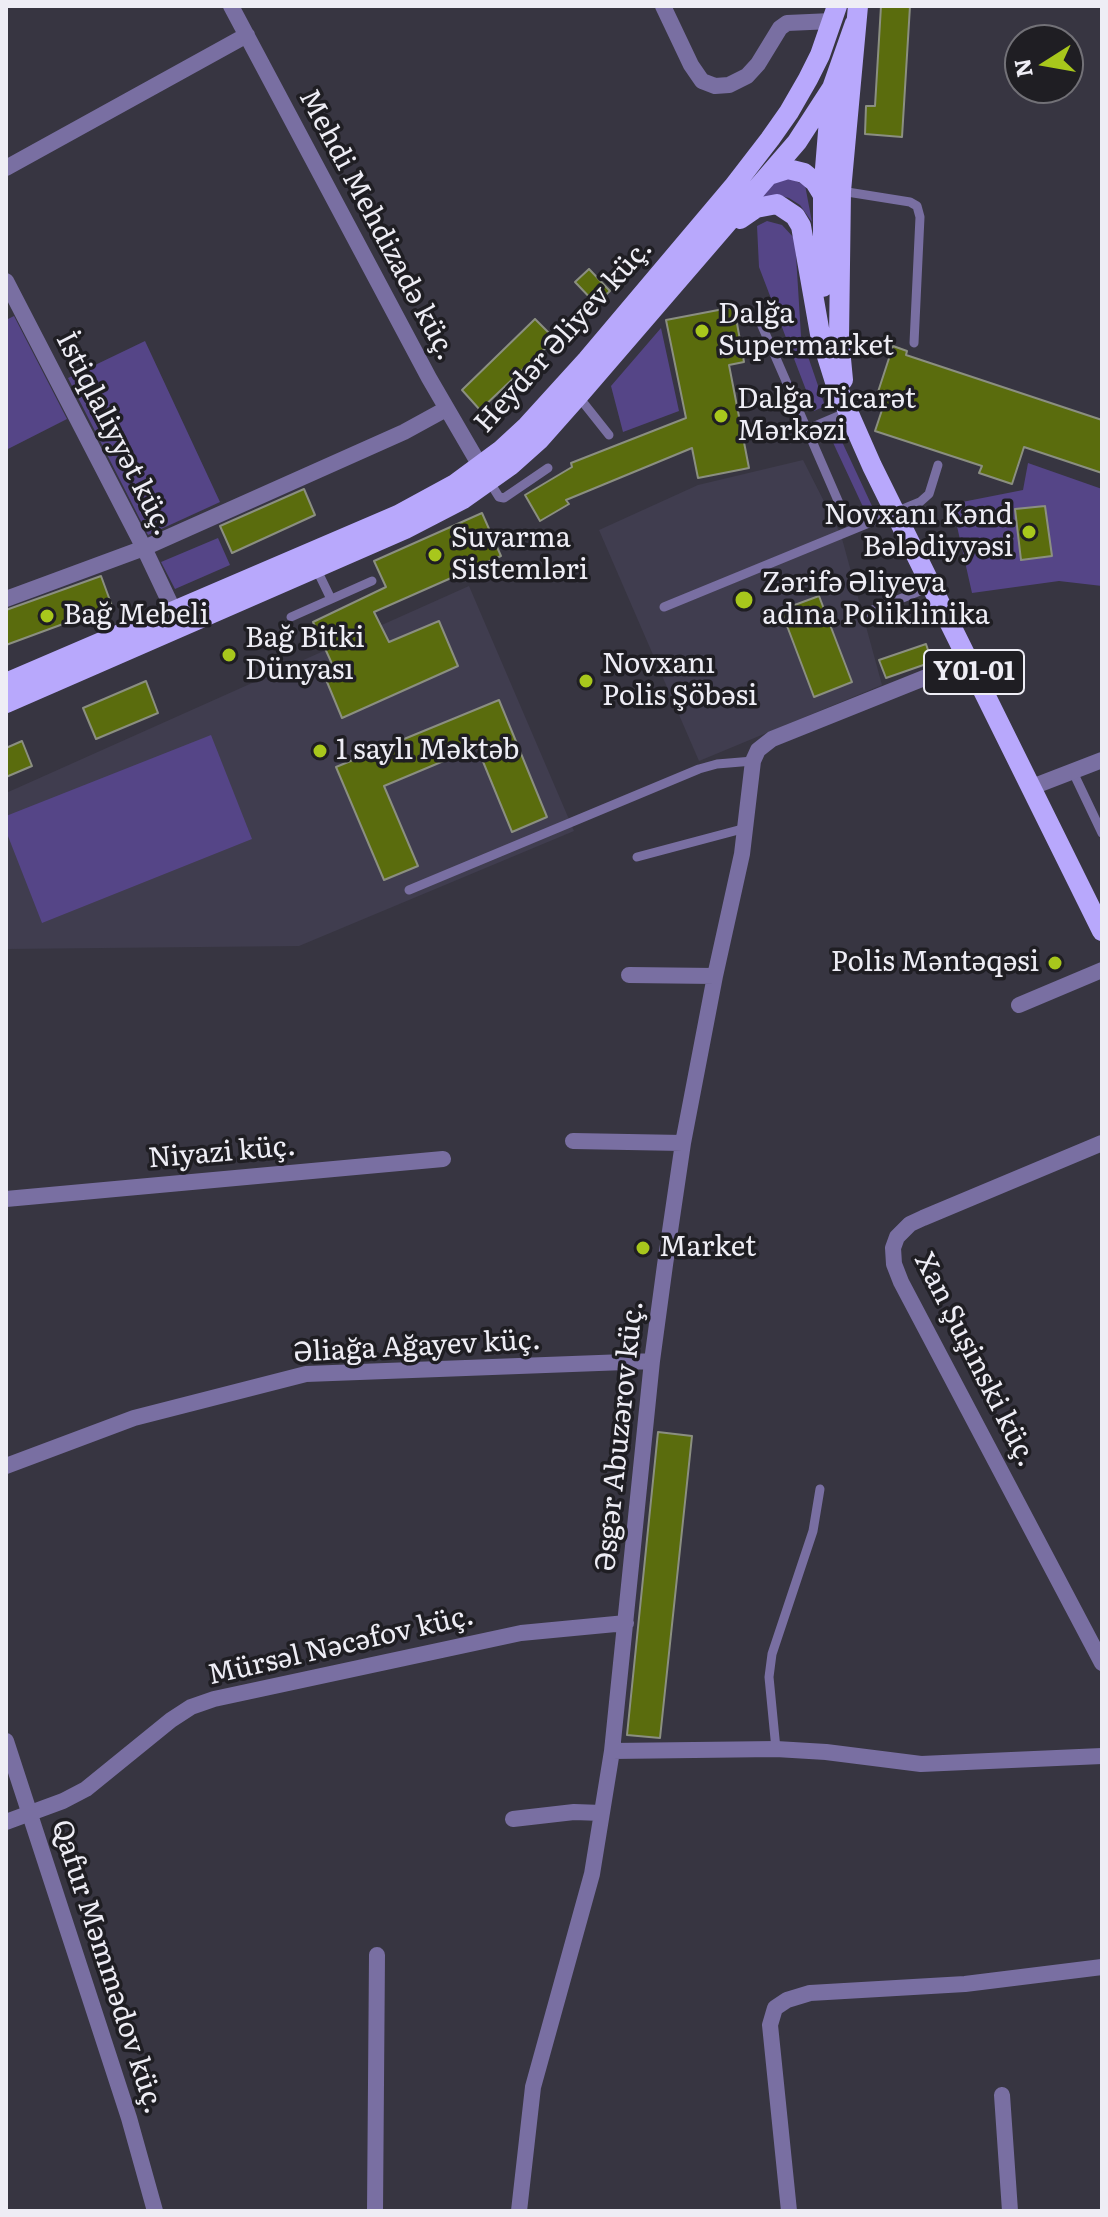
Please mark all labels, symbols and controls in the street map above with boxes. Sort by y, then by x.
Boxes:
north arrow [1004,24,1084,104]
text: N [1004,56,1040,81]
street label: Mehdi Mehdizadə küç. [291,84,463,366]
street label: Heydər Əliyev küç. [468,232,660,440]
place label: Dalğa Supermarket [718,298,894,364]
marker: Dalğa Supermarket [693,322,711,340]
street label: İstiqlaliyyət küç. [48,327,180,541]
place label: Dalğa Ticarət Mərkəzi [737,383,916,449]
marker: Dalğa Ticarət Mərkəzi [712,407,730,425]
place label: Novxanı Kənd Bələdiyyəsi [824,499,1013,565]
place label: Suvarma Sistemləri [451,522,588,588]
marker: Novxanı Kənd Bələdiyyəsi [1020,523,1038,541]
marker: Suvarma Sistemləri [426,546,444,564]
place label: Zərifə Əliyeva adına Poliklinika [762,567,990,633]
marker: Zərifə Əliyeva adına Poliklinika [733,589,755,611]
place label: Bağ Mebeli [63,599,209,633]
marker: Bağ Mebeli [38,607,56,625]
place label: Bağ Bitki Dünyası [245,622,364,688]
marker: Bağ Bitki Dünyası [220,646,238,664]
place label: Novxanı Polis Şöbəsi [602,648,757,714]
road number: Y01-01 [924,650,1024,694]
marker: Novxanı Polis Şöbəsi [577,672,595,690]
place label: 1 saylı Məktəb [336,734,520,768]
marker: 1 saylı Məktəb [311,742,329,760]
place label: Polis Məntəqəsi [831,946,1039,980]
marker: Polis Məntəqəsi [1046,954,1064,972]
street label: Niyazi küç. [147,1130,297,1176]
place label: Market [659,1231,756,1265]
marker: Market [634,1239,652,1257]
street label: Xan Şuşinski küç. [907,1247,1043,1473]
street label: Əsgər Abuzərov küç. [589,1299,651,1573]
street label: Əliağa Ağayev küç. [292,1324,542,1370]
street label: Mürsəl Nəcəfov küç. [205,1599,477,1693]
street label: Qafur Məmmədov küç. [44,1816,170,2118]

